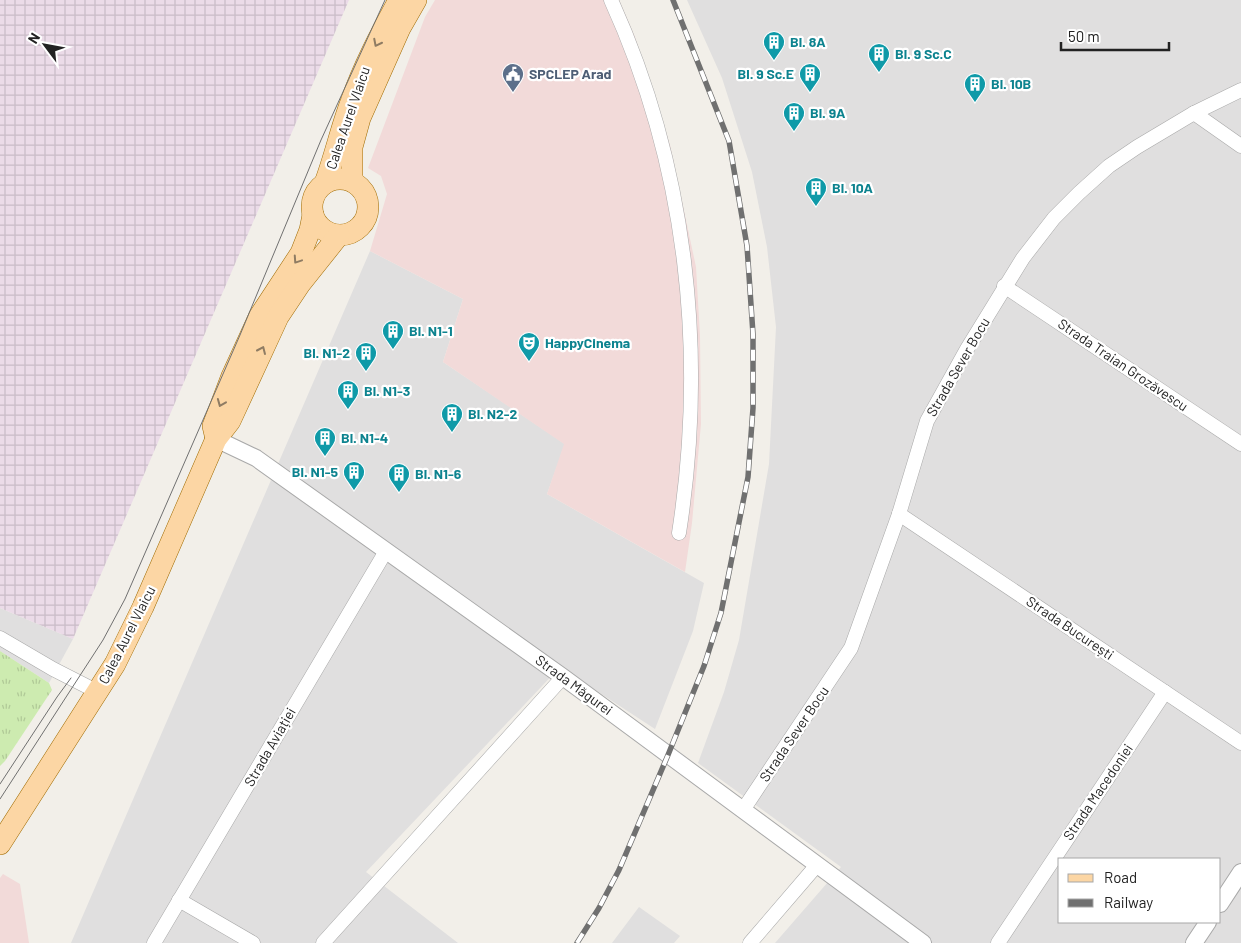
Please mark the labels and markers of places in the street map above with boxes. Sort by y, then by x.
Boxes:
building icon: Bl. 8A [762,30,786,61]
place label: Bl. 8A [790,33,826,50]
building icon: Bl. 9 Sc.C [867,42,891,73]
place label: Bl. 9 Sc.C [895,45,952,62]
public building icon: SPCLEP Arad [501,62,525,93]
building icon: Bl. 9 Sc.E [798,62,822,93]
place label: SPCLEP Arad [529,65,612,82]
place label: Bl. 9 Sc.E [738,65,794,82]
building icon: Bl. 10B [963,72,987,103]
place label: Bl. 10B [991,75,1031,92]
building icon: Bl. 9A [782,101,806,132]
place label: Bl. 9A [810,104,846,121]
building icon: Bl. 10A [804,176,828,207]
place label: Bl. 10A [832,179,874,196]
building icon: Bl. N1-1 [381,319,405,350]
place label: Bl. N1-1 [409,322,453,339]
theatre icon: HappyCinema [517,331,541,362]
place label: HappyCinema [545,334,630,351]
building icon: Bl. N1-2 [354,341,378,372]
place label: Bl. N1-2 [303,344,350,361]
building icon: Bl. N1-3 [336,379,360,410]
place label: Bl. N1-3 [364,382,410,399]
building icon: Bl. N2-2 [440,402,464,433]
place label: Bl. N2-2 [468,405,518,422]
building icon: Bl. N1-4 [313,426,337,457]
place label: Bl. N1-4 [341,429,388,446]
building icon: Bl. N1-5 [342,460,366,491]
building icon: Bl. N1-6 [387,462,411,493]
place label: Bl. N1-5 [292,463,338,480]
place label: Bl. N1-6 [415,465,462,482]

